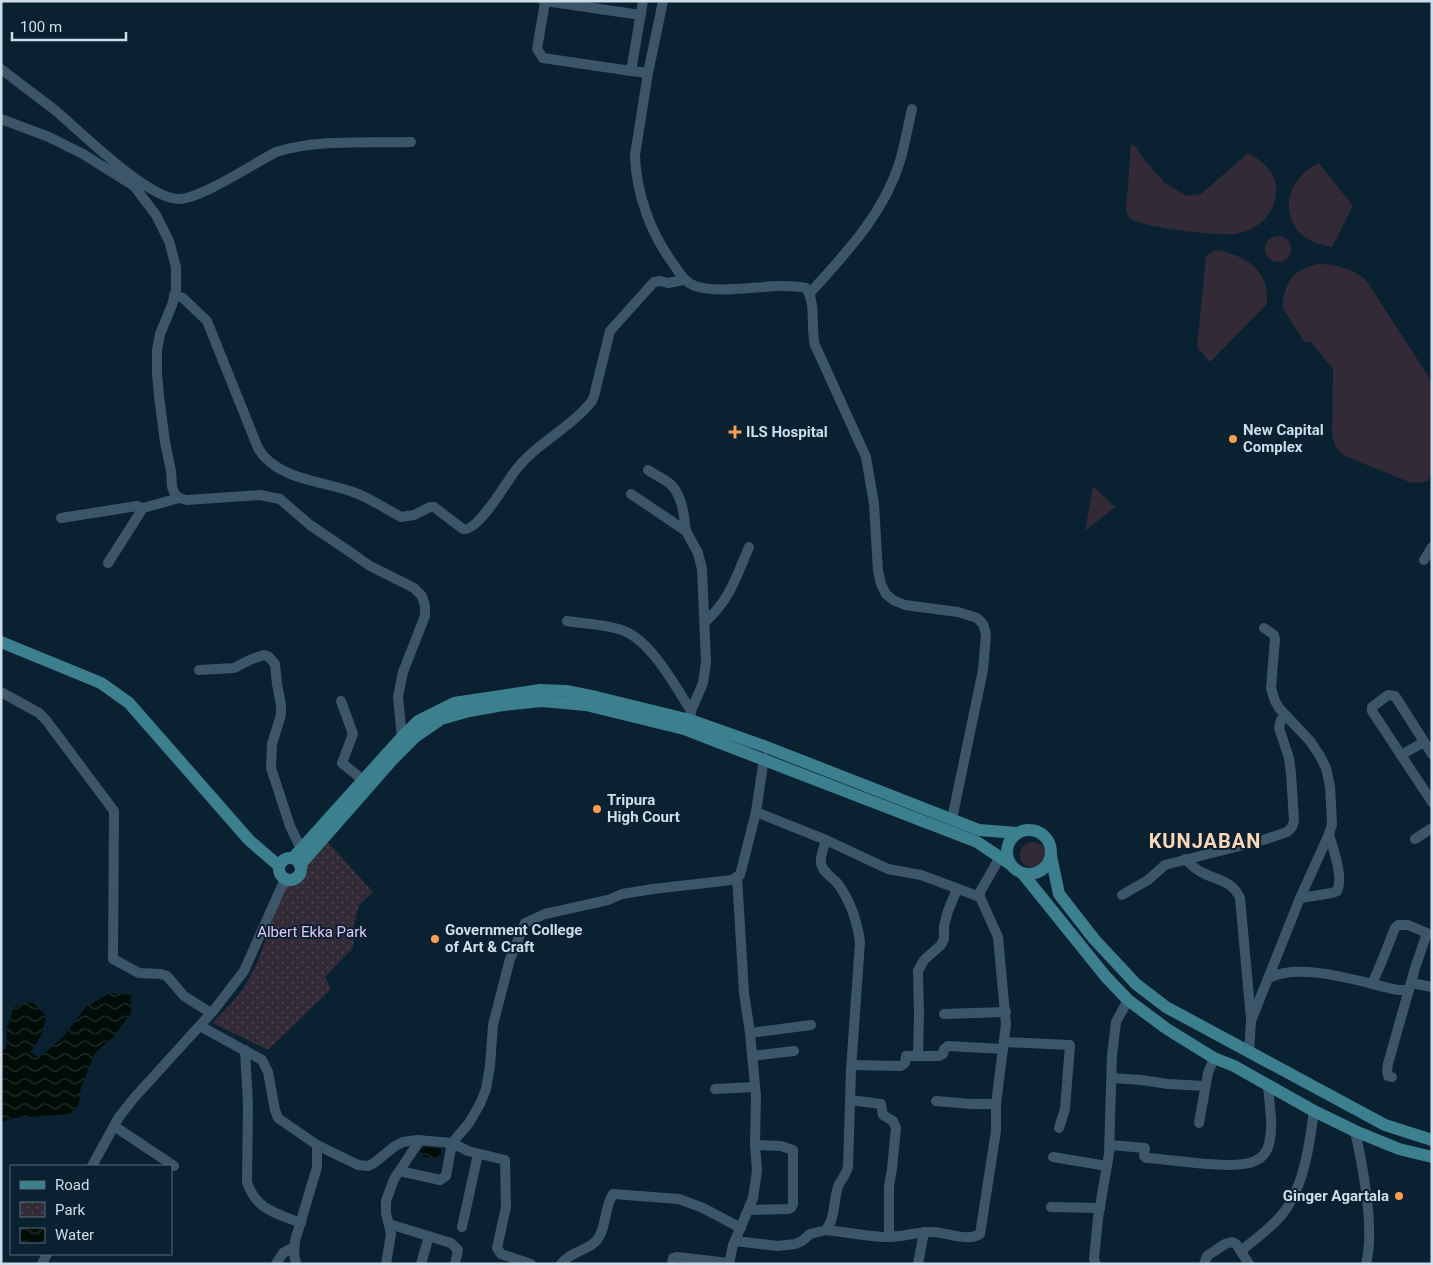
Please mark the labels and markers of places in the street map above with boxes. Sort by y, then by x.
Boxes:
place label: New Capital Complex [1243,421,1324,456]
place label: ILS Hospital [746,423,828,441]
marker: ILS Hospital [728,425,742,439]
marker: New Capital Complex [1227,433,1239,445]
place label: Tripura High Court [607,791,680,826]
marker: Tripura High Court [591,803,603,815]
place label: Government College of Art & Craft [445,921,582,956]
marker: Government College of Art & Craft [429,933,441,945]
place label: Ginger Agartala [1283,1187,1389,1205]
marker: Ginger Agartala [1393,1190,1405,1202]

